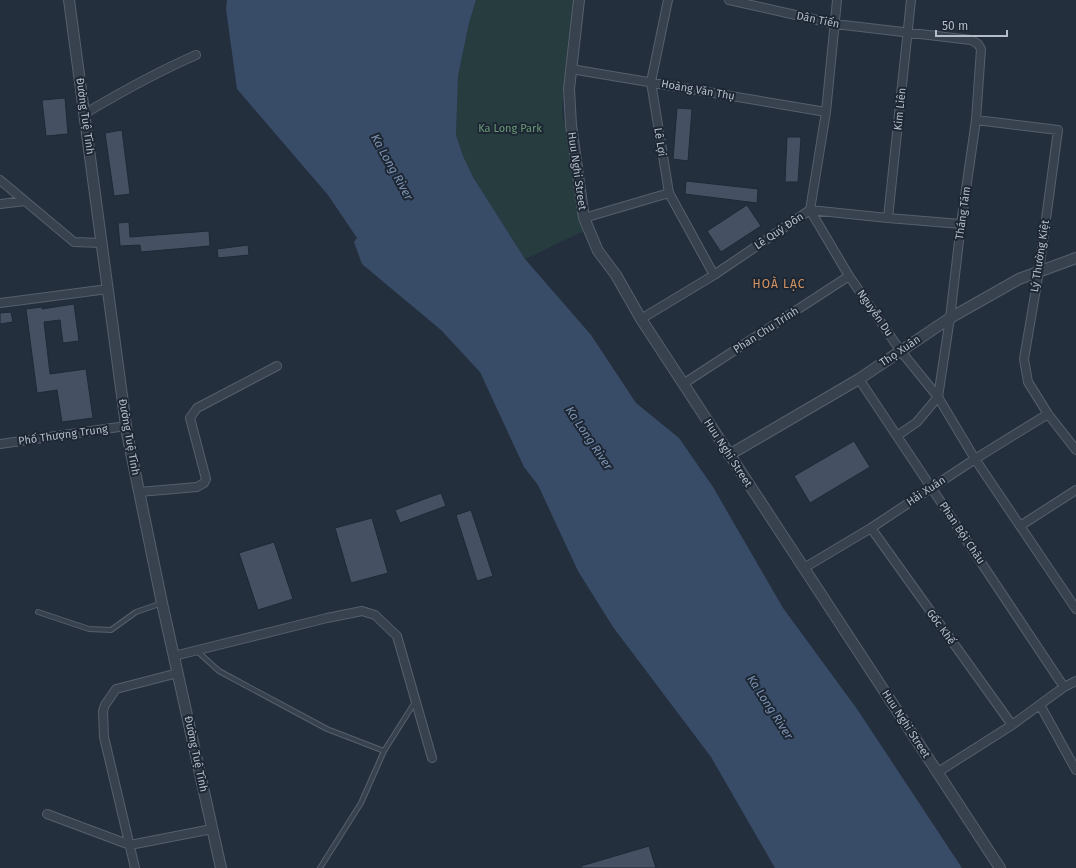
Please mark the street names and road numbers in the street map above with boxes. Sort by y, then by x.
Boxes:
street label: Dân Tiến [795,9,841,31]
street label: Đường Tuệ Tĩnh [73,77,97,155]
street label: Hoàng Văn Thụ [660,77,736,103]
street label: Kim Liên [891,87,909,131]
street label: Lê Lợi [651,127,669,157]
street label: Huu Nghi Street [565,131,589,211]
street label: Tháng Tám [953,185,973,241]
street label: Lê Quý Đôn [752,210,806,252]
street label: Lý Thường Kiệt [1028,219,1052,293]
street label: Nguyễn Du [854,287,896,339]
street label: Phan Chu Trinh [731,304,801,356]
street label: Thọ Xuân [877,333,923,369]
street label: Đường Tuệ Tĩnh [116,398,142,476]
street label: Huu Nghi Street [701,416,755,490]
street label: Phố Thượng Trung [17,422,109,448]
street label: Hải Xuân [904,473,948,509]
street label: Phan Bội Châu [936,500,988,566]
street label: Gốc Khế [924,607,958,647]
street label: Huu Nghi Street [879,687,933,761]
street label: Đường Tuệ Tĩnh [182,715,210,793]

